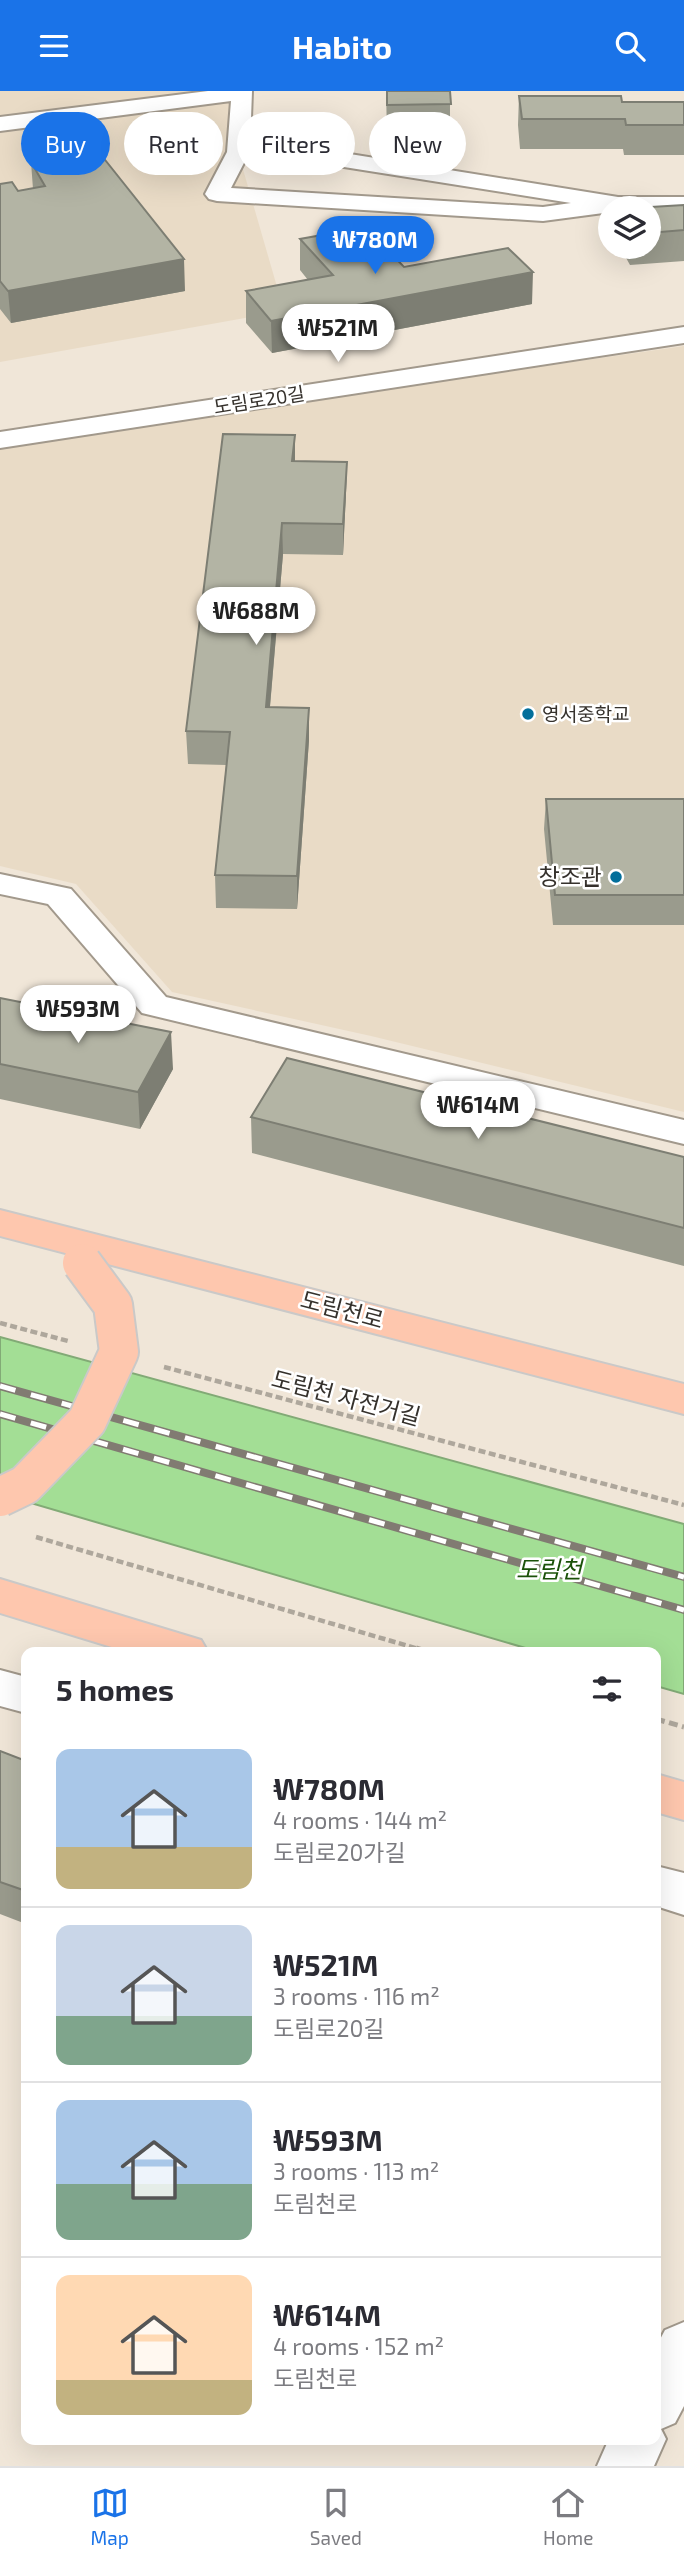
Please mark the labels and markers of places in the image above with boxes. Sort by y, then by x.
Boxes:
pin: ₩780M [326,216,424,276]
pin: ₩521M [289,305,387,364]
pin: ₩688M [207,587,305,647]
place label: 영서중학교 [542,702,629,725]
marker: 영서중학교 [520,706,536,722]
place label: 창조관 [539,862,602,890]
marker: 창조관 [608,869,624,885]
pin: ₩593M [29,985,127,1045]
pin: ₩614M [429,1081,527,1141]

